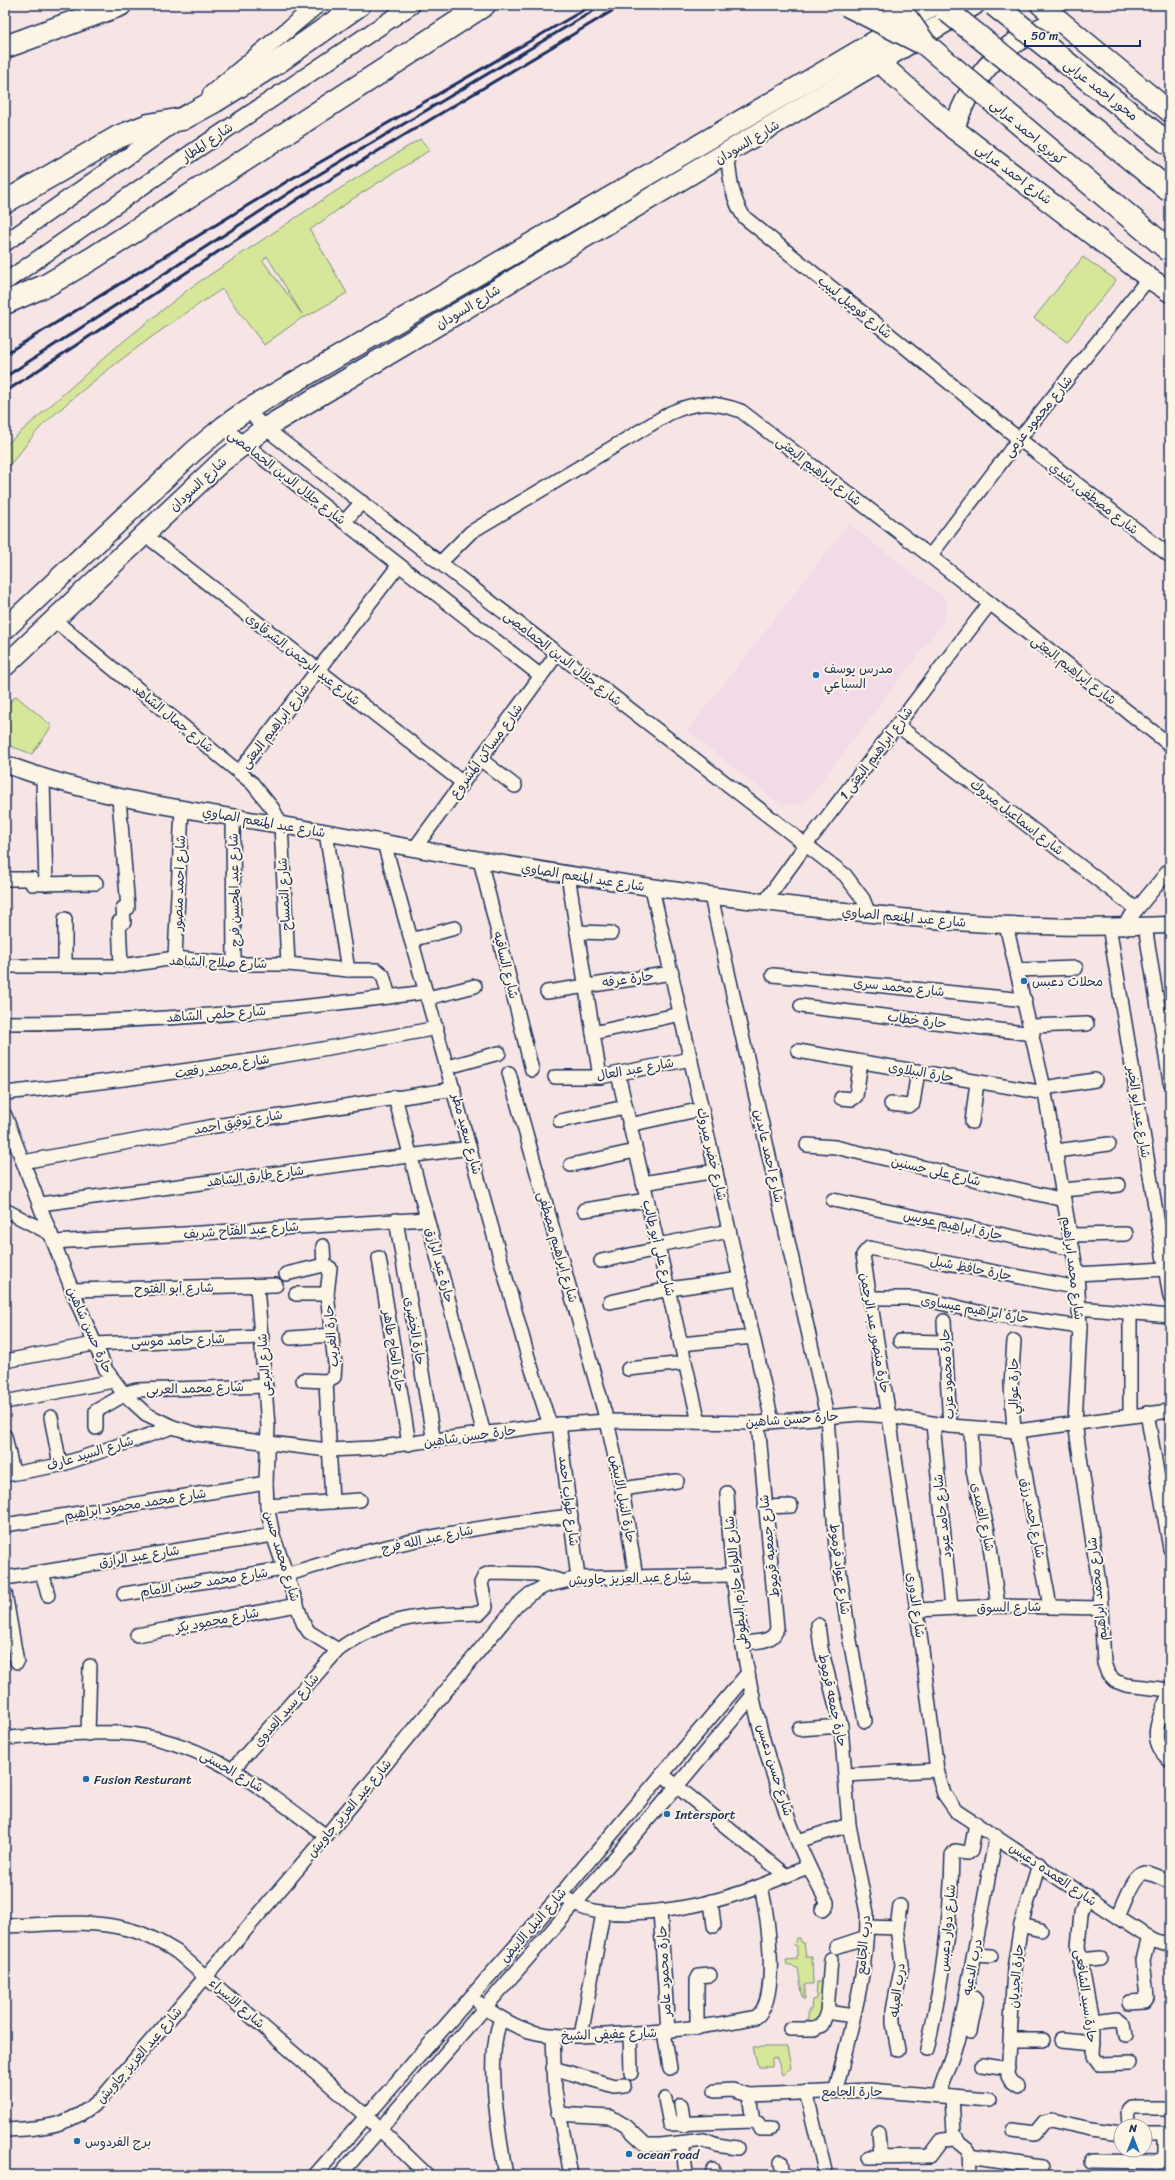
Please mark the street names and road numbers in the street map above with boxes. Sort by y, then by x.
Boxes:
street label: محور احمد عرابى [1059,53,1143,127]
street label: كوبري احمد عرابى [985,93,1071,171]
street label: شارع السودان [710,113,784,171]
street label: شارع المطار [175,116,238,169]
street label: شارع احمد عرابى [971,138,1057,210]
street label: شارع فوميل لبيب [812,269,898,345]
street label: شارع السودان [431,278,505,336]
street label: شارع محمود عزمى [997,370,1079,462]
street label: شارع جلال الدين الحمامصى [223,423,351,531]
street label: شارع ابراهيم البعثى [771,430,867,512]
street label: شارع السودان [164,451,232,517]
street label: شارع مصطفى رشدي [1044,456,1144,540]
street label: شارع جلال الدين الحمامصى [499,604,627,712]
street label: شارع عبد الرحمن الشرقاوى [240,607,366,711]
street label: شارع ابراهيم البعثى [1026,629,1122,711]
street label: شارع جمال الشاهد [127,677,219,759]
street label: شارع ابراهيم البعثى [234,678,316,774]
street label: شارع مساكن المشروع [443,698,529,804]
street label: شارع ابراهيم البعثى 1 [833,701,919,805]
street label: شارع اسماعيل مبروك [965,773,1069,861]
street label: شارع عبد المنعم الصاوي [201,800,327,844]
street label: شارع عبد المحسن فرج [222,833,246,947]
street label: شارع احمد منصور [166,835,192,932]
street label: شارع عبد المنعم الصاوي [520,856,646,898]
street label: شارع التمساح [271,857,297,931]
street label: شارع عبد المنعم الصاوي [841,900,967,934]
street label: شارع الساقيه [487,929,525,1001]
street label: شارع صلاح الشاهد [168,949,268,975]
street label: حارة عرفه [601,964,655,994]
street label: شارع محمد سرى [852,971,946,1003]
street label: شارع حلمى الشاهد [165,999,267,1029]
street label: حارة خطاب [886,1005,948,1035]
street label: شارع محمد رفعت [173,1047,271,1085]
street label: شارع عبد العال [594,1051,676,1087]
street label: حارة الببلاوى [887,1055,956,1089]
street label: شارع عيد أبو الخير [1120,1063,1158,1160]
street label: شارع سعيد مطر [445,1090,489,1177]
street label: شارع توفيق احمد [192,1103,284,1141]
street label: شارع خضر مبروك [690,1105,734,1203]
street label: شارع احمد عابدين [747,1107,791,1205]
street label: شارع على حسنين [889,1150,983,1192]
street label: شارع طارق الشاهد [205,1159,305,1193]
street label: شارع ابراهيم مصطفى [531,1189,585,1305]
street label: شارع على أبو طالب [636,1197,682,1299]
street label: حارة ابراهيم عويس [901,1203,1005,1247]
street label: شارع عبد الفتاح شريف [183,1214,299,1246]
street label: شارع محمد ابراهيم [1055,1215,1091,1321]
street label: حارة عبد الرازق [419,1225,461,1305]
street label: حارة حافظ شبل [928,1249,1014,1287]
street label: حارة منصور عبد الرحمن [853,1271,897,1395]
street label: شارع أبو الفتوح [134,1276,214,1300]
street label: حارة حسن شاهين [60,1283,120,1377]
street label: حارة ابراهيم عيساوى [919,1288,1031,1330]
street label: حارة الخضرى [398,1295,432,1367]
street label: حارة الغريب [317,1304,345,1368]
street label: حارة الحاج طاهر [376,1307,412,1394]
street label: شارع حامد موسى [131,1327,225,1353]
street label: حارة محمود عزب [933,1328,961,1420]
street label: شارع البرعى [250,1333,278,1397]
street label: حارة عوالي [1002,1357,1025,1414]
street label: شارع محمد العربى [146,1375,244,1401]
street label: حارة حسن شاهين [745,1404,840,1434]
street label: حارة حسن شاهين [422,1418,518,1454]
street label: شارع السيد عارف [44,1429,136,1477]
street label: حارة النيل الابيض [603,1453,643,1545]
street label: شارع طواب احمد [552,1454,586,1548]
street label: شارع حامد عبود [926,1473,958,1559]
street label: شارع احمد رزق [1014,1476,1052,1560]
street label: شارع الغمدى [965,1480,1001,1554]
street label: شارع محمد محمود ابراهيم [62,1481,208,1527]
street label: شارع جمعيه قرموط [752,1493,786,1599]
street label: شارع محمد حسن [257,1507,307,1605]
street label: شارع اللواء حازم البطوطى [718,1515,754,1651]
street label: شارع عبد الله فرج [379,1518,475,1560]
street label: شارع عواد قرموط [823,1522,857,1616]
street label: شارع محمد ابراهيم [1080,1536,1114,1642]
street label: شارع عبد الرازق [97,1538,181,1574]
street label: شارع محمد حسن الامام [138,1561,270,1603]
street label: شارع عبد العزيز جاويش [568,1564,692,1592]
street label: شارع الدورى [900,1571,932,1639]
street label: شارع السوق [977,1595,1041,1619]
street label: شارع محمود بكر [172,1601,261,1640]
street label: حارة جمعه قرموط [812,1651,854,1749]
street label: شارع سيد العدوى [247,1668,325,1752]
street label: شارع حسن دعبس [750,1721,800,1819]
street label: شارع الحسنى [196,1743,268,1799]
street label: شارع عبد العزيز جاويش [301,1754,397,1862]
street label: شارع العمده دعبس [1004,1836,1102,1912]
street label: شارع النيل الابيض [494,1882,572,1968]
street label: شارع دوار دعبس [932,1883,962,1973]
street label: درب الجامع [849,1914,877,1976]
street label: حارة محمود عامر [650,1925,678,2018]
street label: درب الدعيه [955,1937,989,1997]
street label: حارة الجديان [1002,1943,1030,2009]
street label: حارة سيد الشافعى [1068,1948,1104,2044]
street label: درب العيله [882,1961,912,2019]
street label: شارع الاسراء [204,1972,270,2034]
street label: شارع عبد العزيز جاويش [90,2001,188,2109]
street label: شارع عفيفى الشيخ [561,2021,657,2047]
street label: حارة الجامع [821,2080,883,2103]

